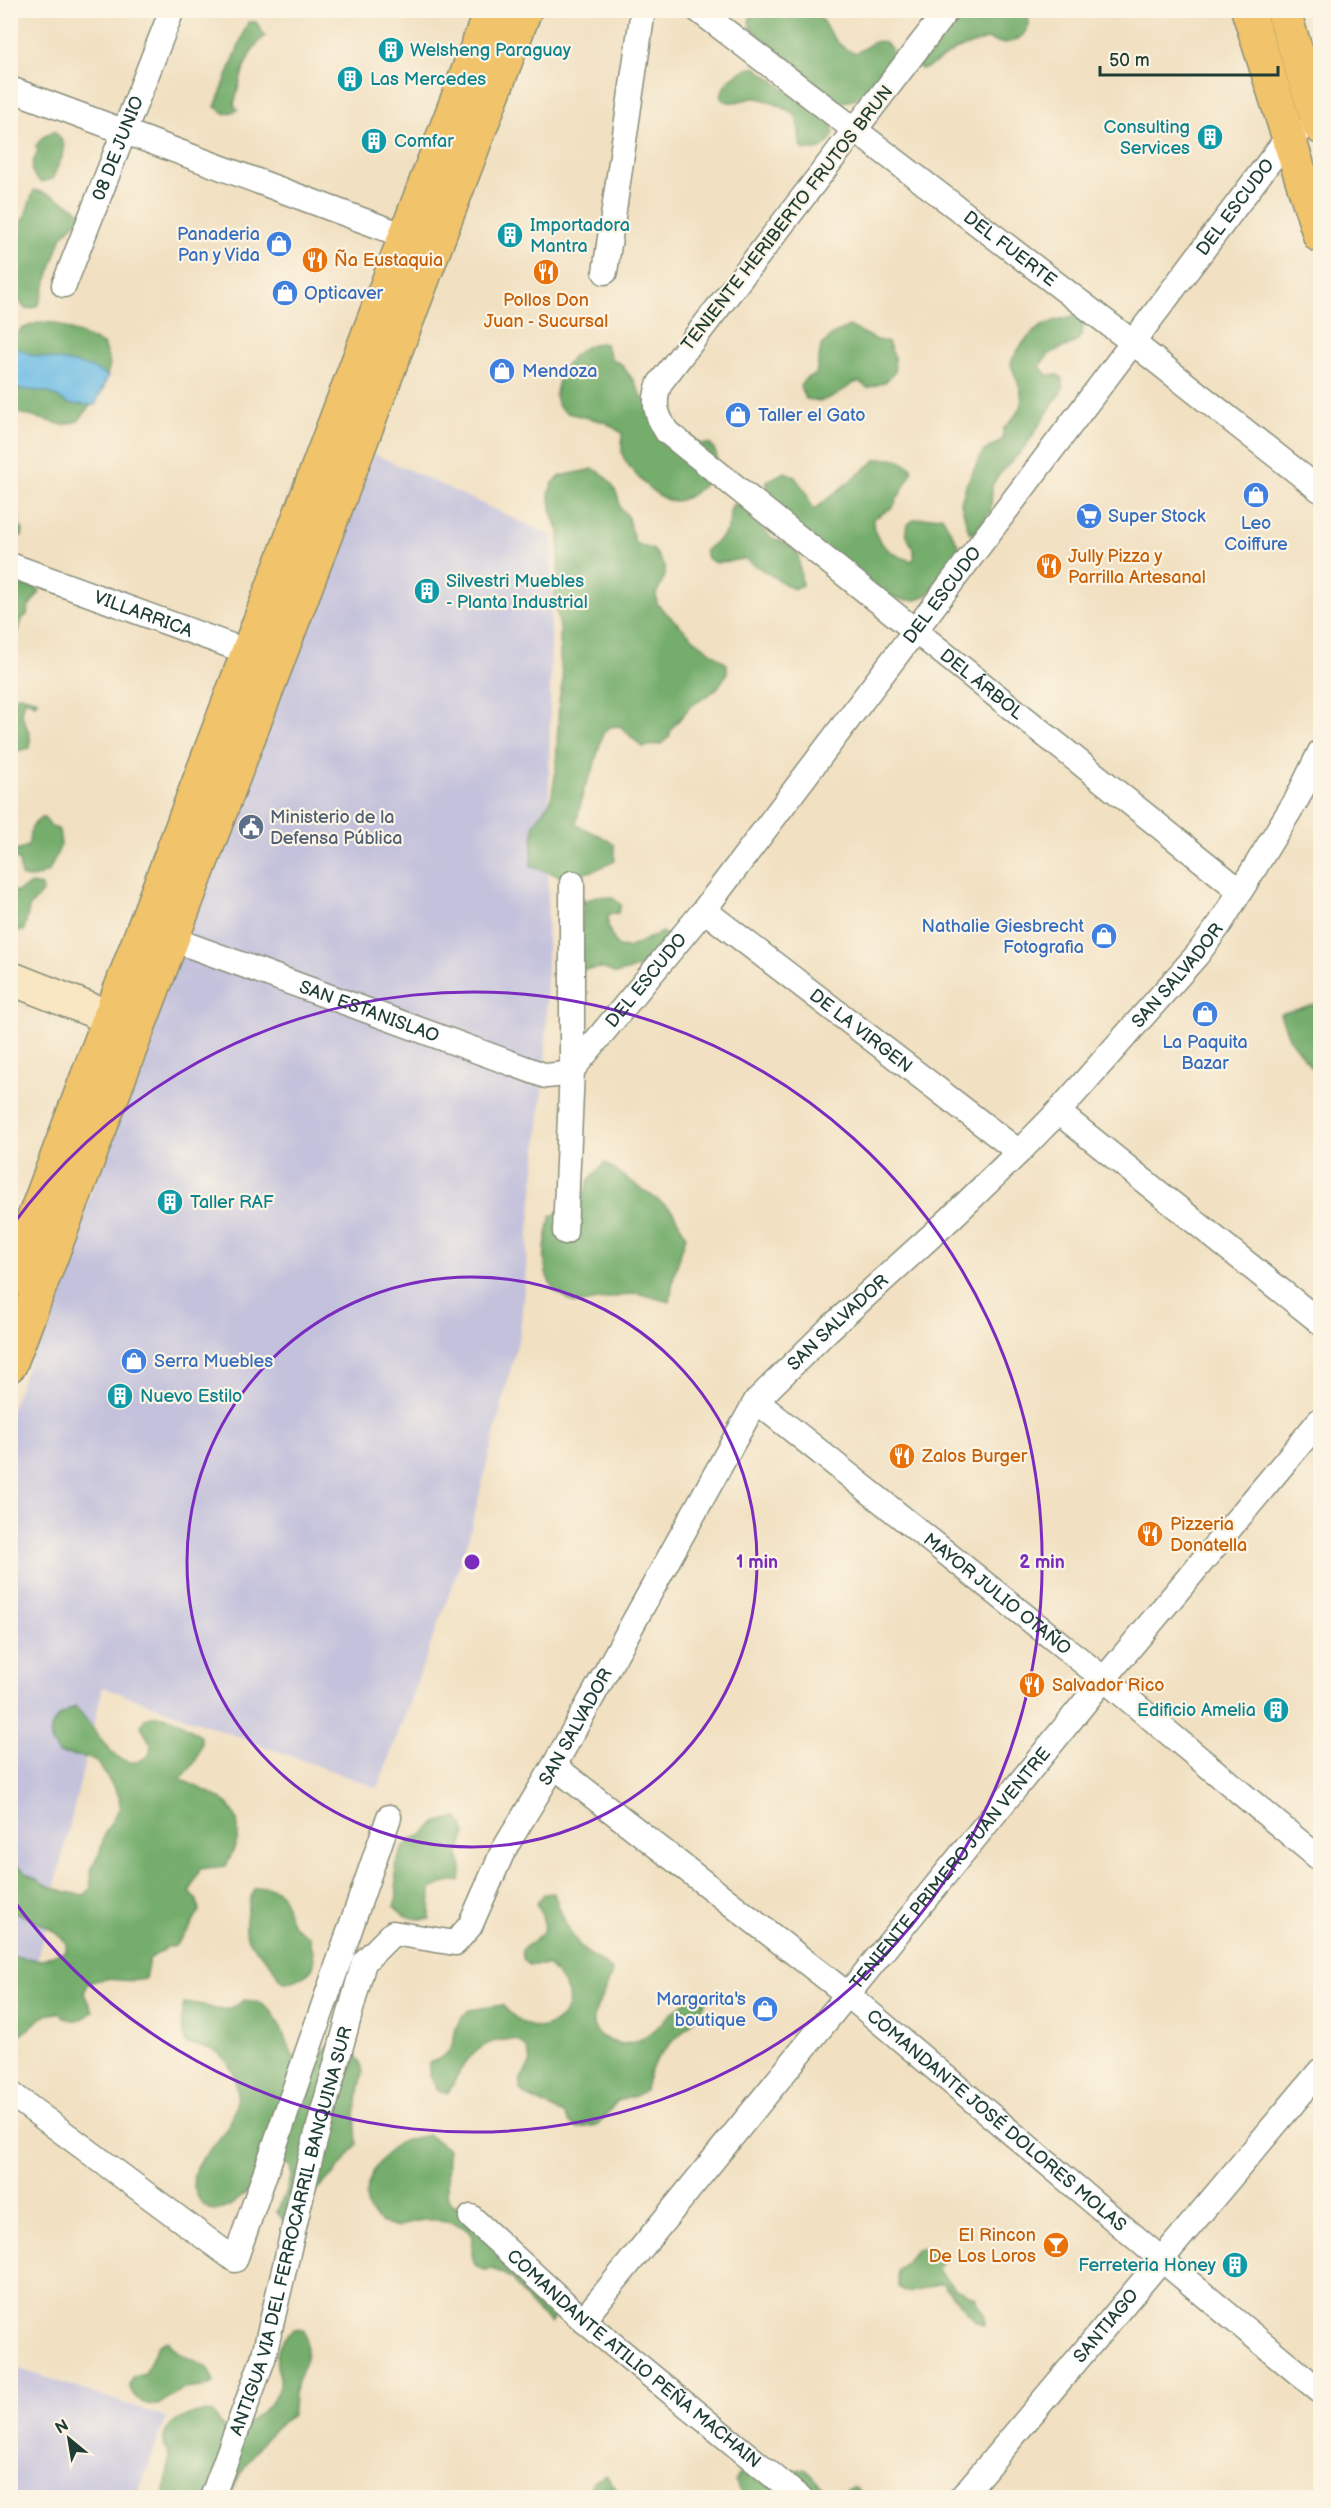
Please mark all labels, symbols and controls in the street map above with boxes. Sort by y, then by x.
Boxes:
building icon: Welsheng Paraguay [376,35,406,65]
scale bar [1100,39,1278,77]
place label: Welsheng Paraguay [410,40,572,61]
text: 50 m [1109,50,1150,71]
building icon: Las Mercedes [335,64,365,94]
place label: Las Mercedes [370,69,486,90]
street label: TENIENTE HERIBERTO FRUTOS BRUN [677,81,898,355]
street label: 08 DE JUNIO [88,93,148,204]
place label: Consulting Services [1104,117,1190,159]
building icon: Consulting Services [1195,122,1225,152]
building icon: Comfar [359,126,389,156]
place label: Comfar [394,131,454,152]
street label: DEL ESCUDO [1192,155,1279,260]
street label: DEL FUERTE [959,207,1061,291]
place label: Importadora Mantra [530,215,630,257]
building icon: Importadora Mantra [495,220,525,250]
place label: Panaderia Pan y Vida [177,224,260,266]
shop icon: Panaderia Pan y Vida [264,229,294,259]
restaurant icon: Ña Eustaquia [300,245,330,275]
place label: Ña Eustaquia [334,249,443,271]
restaurant icon: Pollos Don Juan - Sucursal [531,257,561,287]
shop icon: Opticaver [270,278,300,308]
place label: Opticaver [304,283,384,304]
place label: Pollos Don Juan - Sucursal [484,290,608,332]
shop icon: Mendoza [487,356,517,386]
place label: Mendoza [522,361,597,382]
shop icon: Taller el Gato [723,400,753,430]
place label: Taller el Gato [758,405,866,426]
shop icon: Leo Coiffure [1241,480,1271,510]
supermarket icon: Super Stock [1074,501,1104,531]
place label: Super Stock [1108,506,1206,527]
place label: Leo Coiffure [1224,513,1288,555]
street label: DEL ESCUDO [899,543,986,648]
place label: Jully Pizza y Parrilla Artesanal [1068,546,1206,588]
restaurant icon: Jully Pizza y Parrilla Artesanal [1034,551,1064,581]
place label: Silvestri Muebles - Planta Industrial [446,571,588,613]
building icon: Silvestri Muebles - Planta Industrial [412,576,442,606]
street label: VILLARRICA [91,587,195,642]
street label: DEL ÁRBOL [936,645,1028,725]
place label: Ministerio de la Defensa Pública [270,807,403,849]
public building icon: Ministerio de la Defensa Pública [236,812,266,842]
place label: Nathalie Giesbrecht Fotografia [922,916,1084,958]
street label: SAN SALVADOR [1127,919,1228,1032]
shop icon: Nathalie Giesbrecht Fotografia [1089,921,1119,951]
street label: DEL ESCUDO [602,929,691,1032]
street label: SAN ESTANISLAO [296,976,442,1047]
street label: DE LA VIRGEN [805,985,916,1077]
shop icon: La Paquita Bazar [1190,999,1220,1029]
place label: La Paquita Bazar [1162,1032,1248,1074]
building icon: Taller RAF [155,1187,185,1217]
place label: Taller RAF [190,1192,274,1213]
street label: SAN SALVADOR [783,1270,893,1375]
shop icon: Serra Muebles [119,1346,149,1376]
place label: Serra Muebles [154,1351,273,1372]
building icon: Nuevo Estilo [105,1381,135,1411]
place label: Nuevo Estilo [140,1386,242,1407]
restaurant icon: Zalos Burger [887,1441,917,1471]
place label: Zalos Burger [921,1446,1028,1467]
place label: Pizzeria Donatella [1170,1514,1247,1556]
restaurant icon: Pizzeria Donatella [1135,1519,1165,1549]
street label: MAYOR JULIO OTAÑO [919,1529,1075,1659]
centre of rings [462,1552,482,1572]
text: 1 min [736,1552,778,1573]
text: 2 min [1019,1552,1065,1573]
street label: SAN SALVADOR [535,1665,617,1789]
restaurant icon: Salvador Rico [1017,1670,1047,1700]
place label: Salvador Rico [1052,1675,1164,1696]
building icon: Edificio Amelia [1261,1695,1291,1725]
place label: Edificio Amelia [1137,1700,1256,1721]
street label: TENIENTE PRIMERO JUAN VENTRE [846,1743,1055,1994]
place label: Margarita's boutique [656,1989,746,2031]
shop icon: Margarita's boutique [750,1994,780,2024]
street label: COMANDANTE JOSÉ DOLORES MOLAS [862,2005,1130,2236]
street label: ANTIGUA VIA DEL FERROCARRIL BANQUINA SUR [226,2024,357,2438]
place label: El Rincon De Los Loros [928,2225,1036,2267]
bar icon: El Rincon De Los Loros [1041,2230,1071,2260]
street label: COMANDANTE ATILIO PEÑA MACHAIN [502,2245,765,2473]
building icon: Ferreteria Honey [1220,2250,1250,2280]
place label: Ferreteria Honey [1078,2255,1217,2276]
street label: SANTIAGO [1069,2285,1143,2367]
north arrow [39,2409,99,2469]
text: N [52,2416,72,2439]

